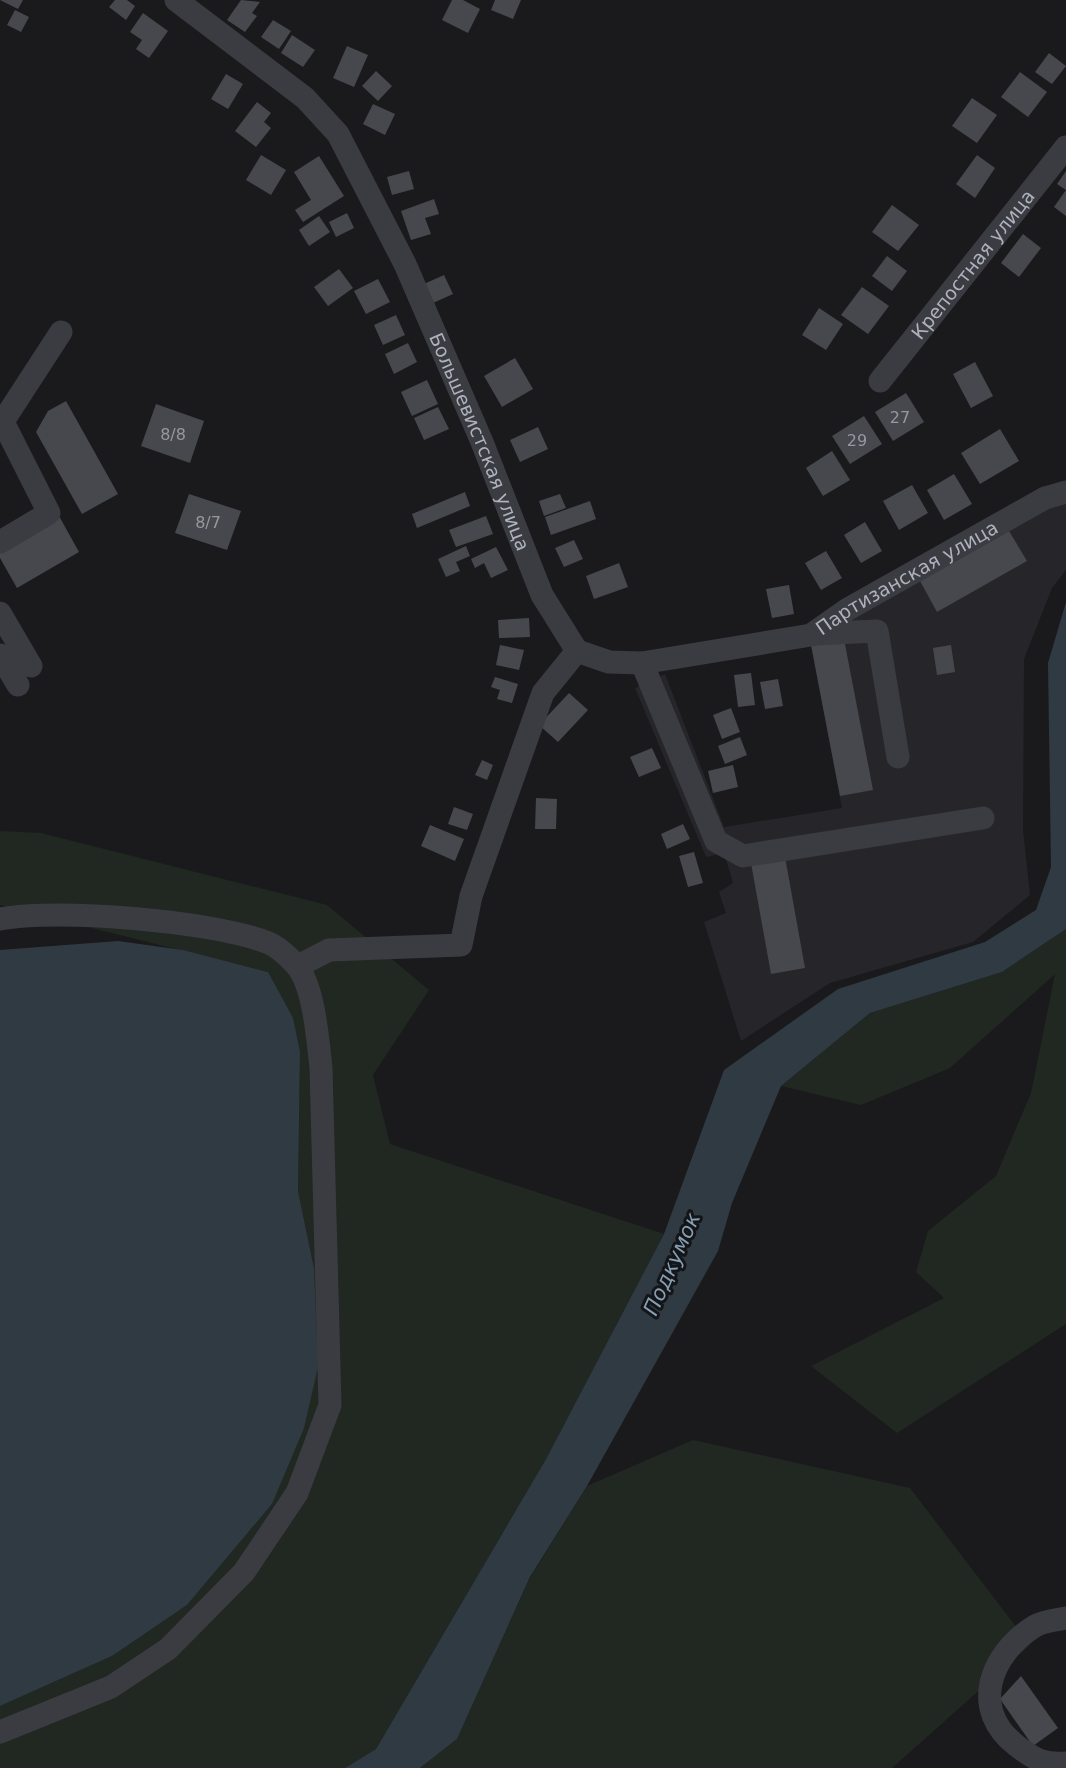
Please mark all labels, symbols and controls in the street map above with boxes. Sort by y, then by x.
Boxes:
street label: Крепостная улица [907,185,1039,344]
street label: Большевистская улица [425,329,535,554]
house number: 27 [890,408,910,427]
house number: 8/8 [160,425,186,444]
house number: 29 [847,431,867,450]
house number: 8/7 [195,513,221,532]
street label: Партизанская улица [811,516,1002,639]
water label: Подкумок [639,1209,705,1319]

